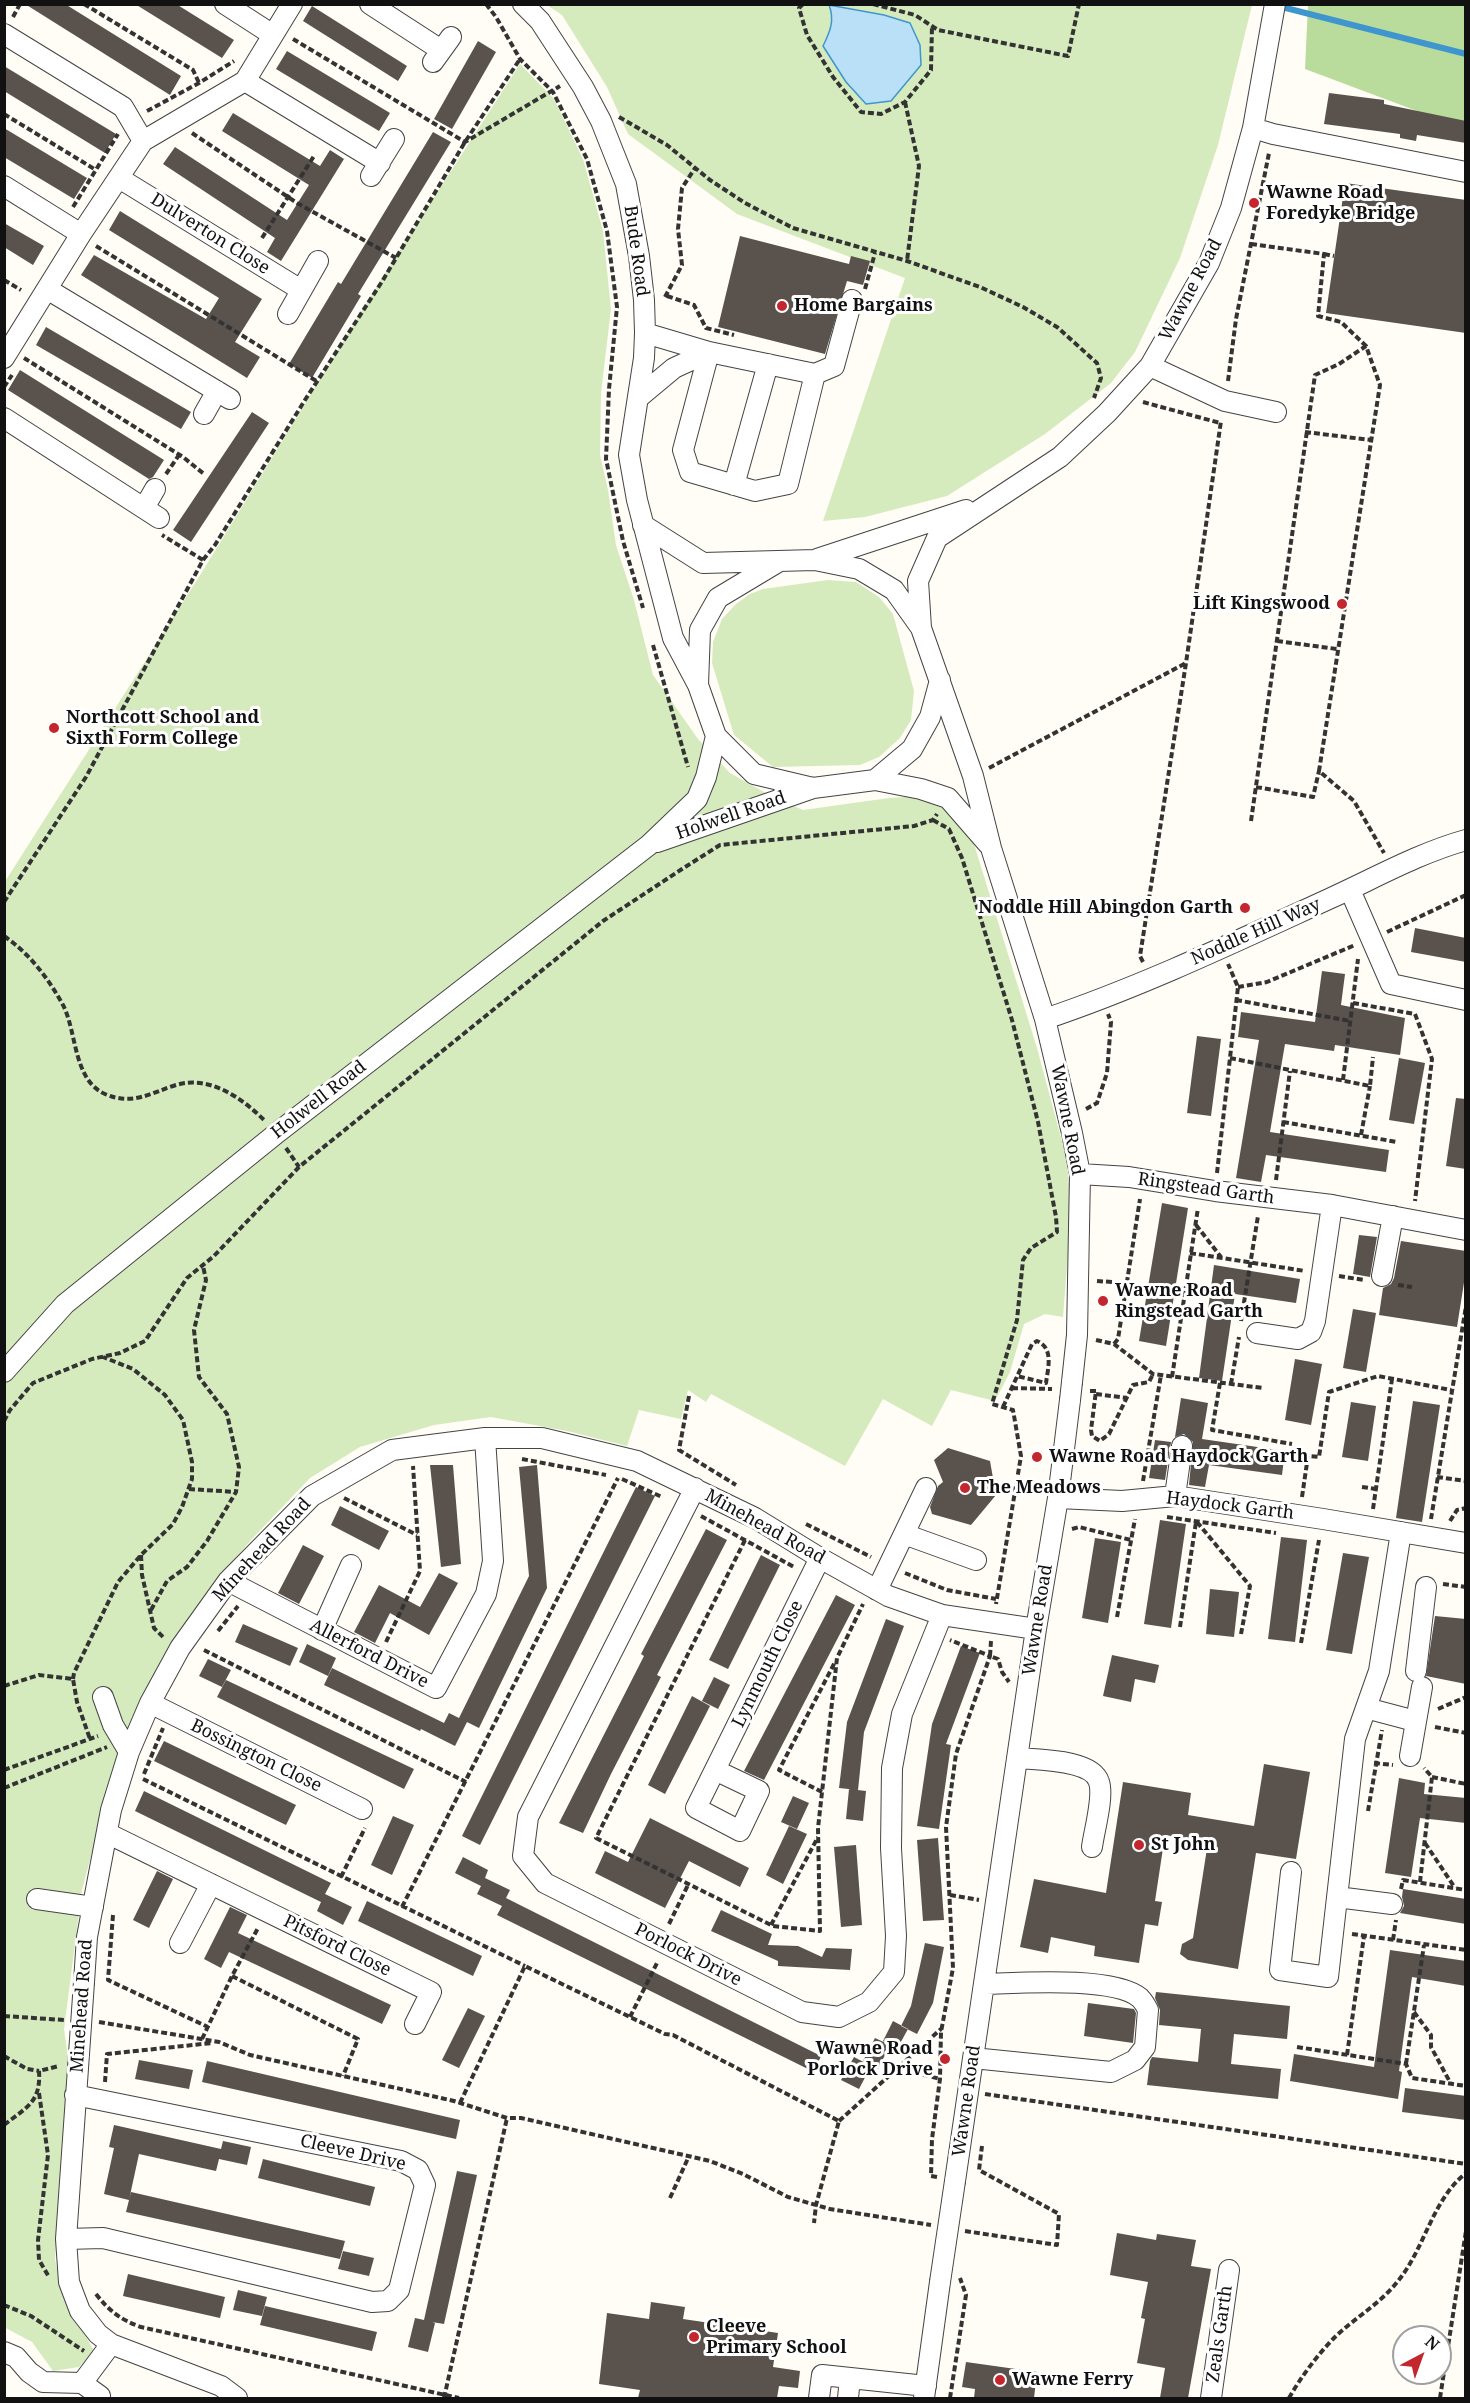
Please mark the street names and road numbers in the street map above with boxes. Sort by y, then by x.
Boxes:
street label: Dulverton Close [146,189,274,279]
street label: Bude Road [619,204,653,298]
street label: Wawne Road [1155,235,1227,345]
street label: Holwell Road [673,787,789,845]
street label: Noddle Hill Way [1188,894,1324,970]
street label: Holwell Road [267,1056,371,1144]
street label: Wawne Road [1046,1063,1088,1177]
street label: Ringstead Garth [1136,1169,1276,1209]
street label: Minehead Road [701,1485,829,1569]
street label: Haydock Garth [1165,1487,1295,1525]
street label: Minehead Road [208,1494,316,1606]
street label: Wawne Road [1019,1563,1057,1677]
street label: Lynmouth Close [728,1597,808,1731]
street label: Allerford Drive [306,1615,432,1693]
street label: Bossington Close [187,1715,325,1797]
street label: Pitsford Close [280,1911,394,1981]
street label: Porlock Drive [631,1919,745,1991]
street label: Minehead Road [67,1938,97,2074]
street label: Wawne Road [948,2044,986,2158]
street label: Cleeve Drive [298,2130,408,2176]
street label: Zeals Garth [1202,2284,1238,2384]

